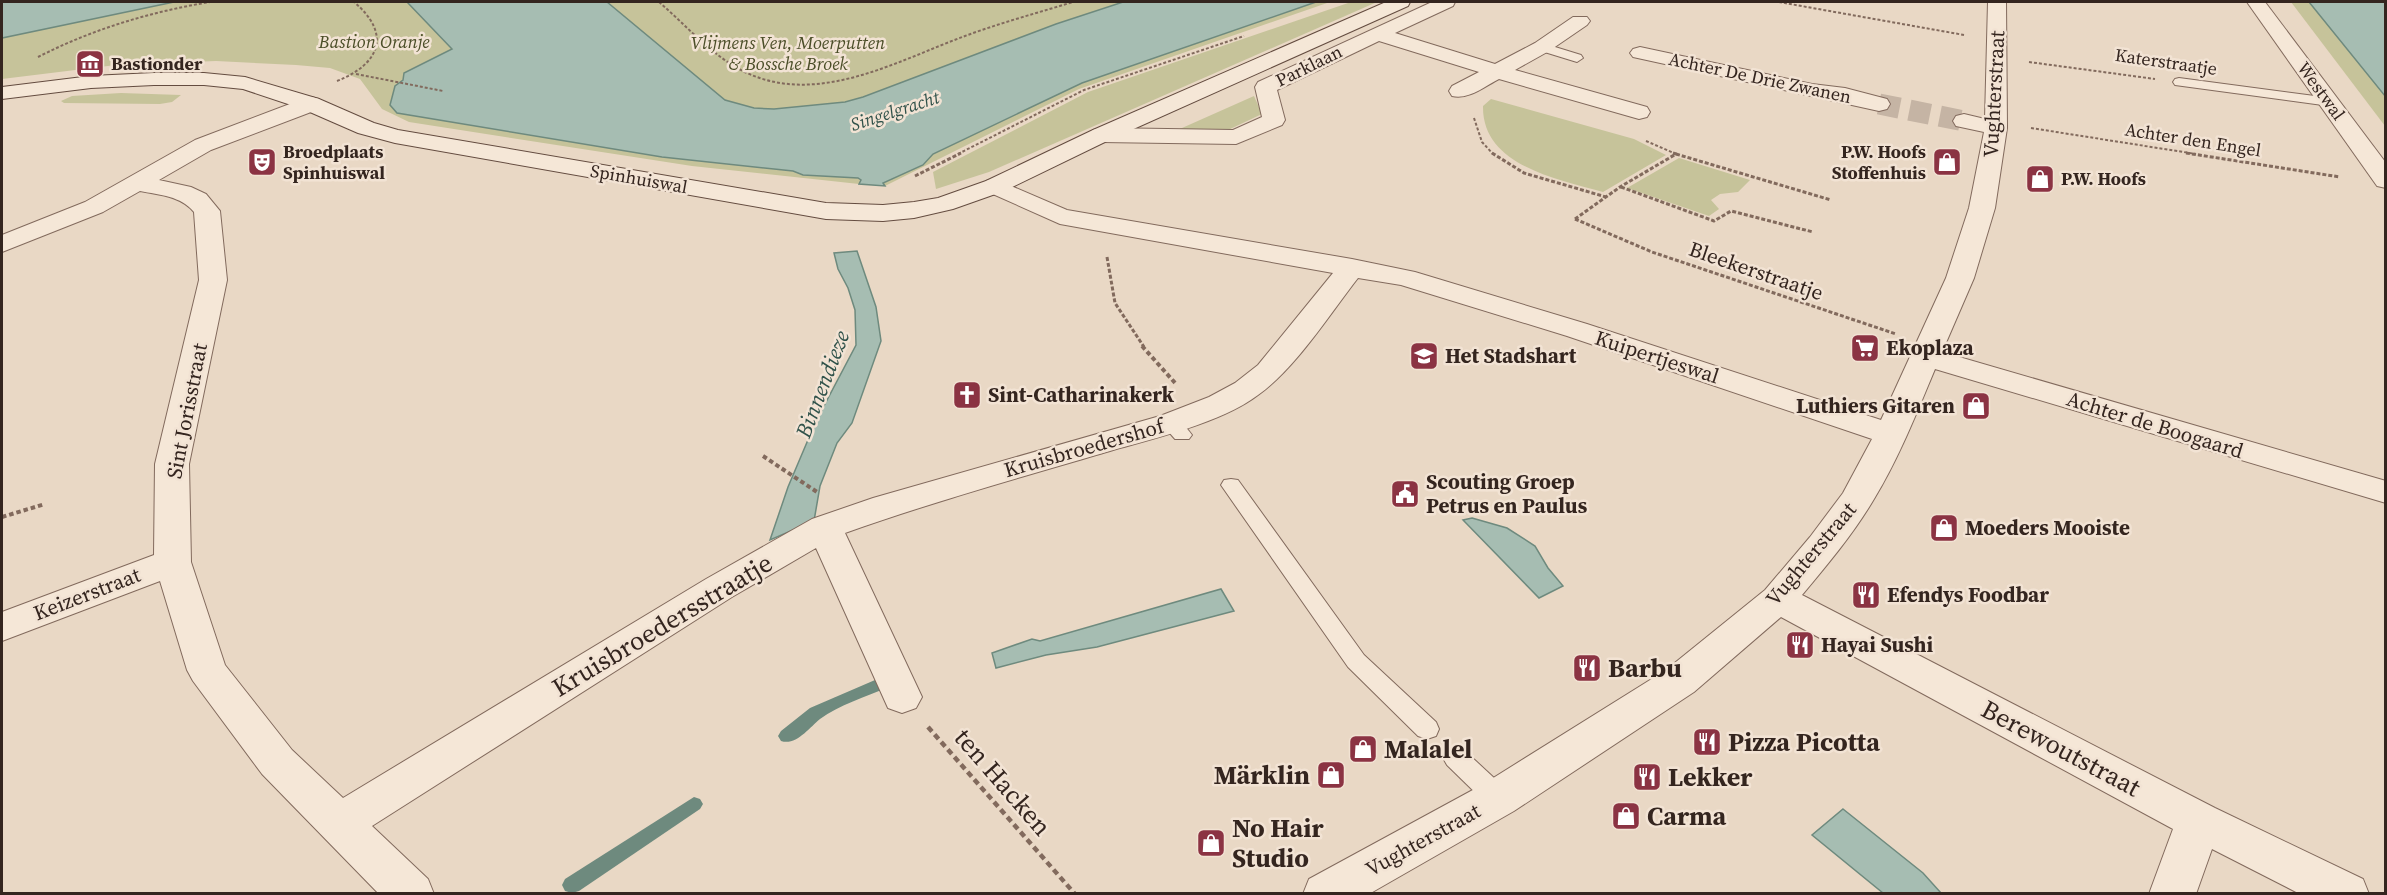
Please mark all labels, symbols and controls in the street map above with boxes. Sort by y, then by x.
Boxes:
park label: Bastion Oranje [317,29,430,54]
park label: Vlijmens Ven, Moerputten & Bossche Broek [691,30,885,76]
street label: Vughterstraat [1976,30,2011,158]
street label: Parklaan [1271,39,1346,92]
street label: Katerstraatje [2113,42,2219,81]
street label: Achter De Drie Zwanen [1667,46,1854,109]
museum icon: Bastionder [74,48,106,80]
place label: Bastionder [111,51,203,76]
street label: Westwal [2292,56,2351,125]
water label: Singelgracht [847,84,943,137]
street label: Achter den Engel [2123,116,2263,163]
place label: Broedplaats Spinhuiswal [283,139,385,185]
place label: P.W. Hoofs Stoffenhuis [1832,139,1926,185]
theatre icon: Broedplaats Spinhuiswal [246,146,278,178]
shop icon: P.W. Hoofs Stoffenhuis [1931,146,1963,178]
street label: Spinhuiswal [589,158,690,199]
shop icon: P.W. Hoofs [2024,163,2056,195]
place label: P.W. Hoofs [2061,166,2146,191]
street label: Bleekerstraatje [1685,234,1827,307]
street label: Kuipertjeswal [1591,323,1723,390]
water label: Binnendieze [787,326,856,443]
supermarket icon: Ekoplaza [1849,332,1881,364]
place label: Ekoplaza [1886,333,1975,362]
school or university icon: Het Stadshart [1408,340,1440,372]
street label: Sint Jorisstraat [159,341,214,481]
place label: Het Stadshart [1445,341,1577,370]
church icon: Sint-Catharinakerk [951,379,983,411]
place label: Sint-Catharinakerk [988,380,1175,409]
street label: Achter de Boogaard [2063,384,2247,465]
shop icon: Luthiers Gitaren [1960,390,1992,422]
place label: Luthiers Gitaren [1796,391,1955,420]
street label: Kruisbroedershof [1001,410,1169,484]
place label: Scouting Groep Petrus en Paulus [1426,467,1588,520]
public building icon: Scouting Groep Petrus en Paulus [1389,478,1421,510]
street label: Vughterstraat [1759,496,1863,612]
shop icon: Moeders Mooiste [1928,512,1960,544]
place label: Moeders Mooiste [1965,513,2130,542]
street label: Kruisbroedersstraatje [545,545,779,705]
street label: Keizerstraat [29,560,145,627]
restaurant icon: Efendys Foodbar [1850,579,1882,611]
place label: Efendys Foodbar [1887,580,2049,609]
restaurant icon: Hayai Sushi [1784,629,1816,661]
place label: Hayai Sushi [1821,630,1934,659]
place label: Barbu [1608,650,1682,686]
restaurant icon: Barbu [1571,652,1603,684]
street label: Berewoutstraat [1975,691,2147,805]
street label: ten Hacken [946,720,1060,844]
place label: Pizza Picotta [1728,724,1880,760]
restaurant icon: Pizza Picotta [1691,726,1723,758]
place label: Malalel [1384,731,1472,767]
shop icon: Malalel [1347,733,1379,765]
place label: Märklin [1214,757,1310,793]
shop icon: Märklin [1315,759,1347,791]
place label: Lekker [1668,759,1753,795]
restaurant icon: Lekker [1631,761,1663,793]
street label: Vughterstraat [1360,796,1486,883]
place label: Carma [1647,798,1726,834]
shop icon: Carma [1610,800,1642,832]
place label: No Hair Studio [1232,810,1325,876]
shop icon: No Hair Studio [1195,827,1227,859]

